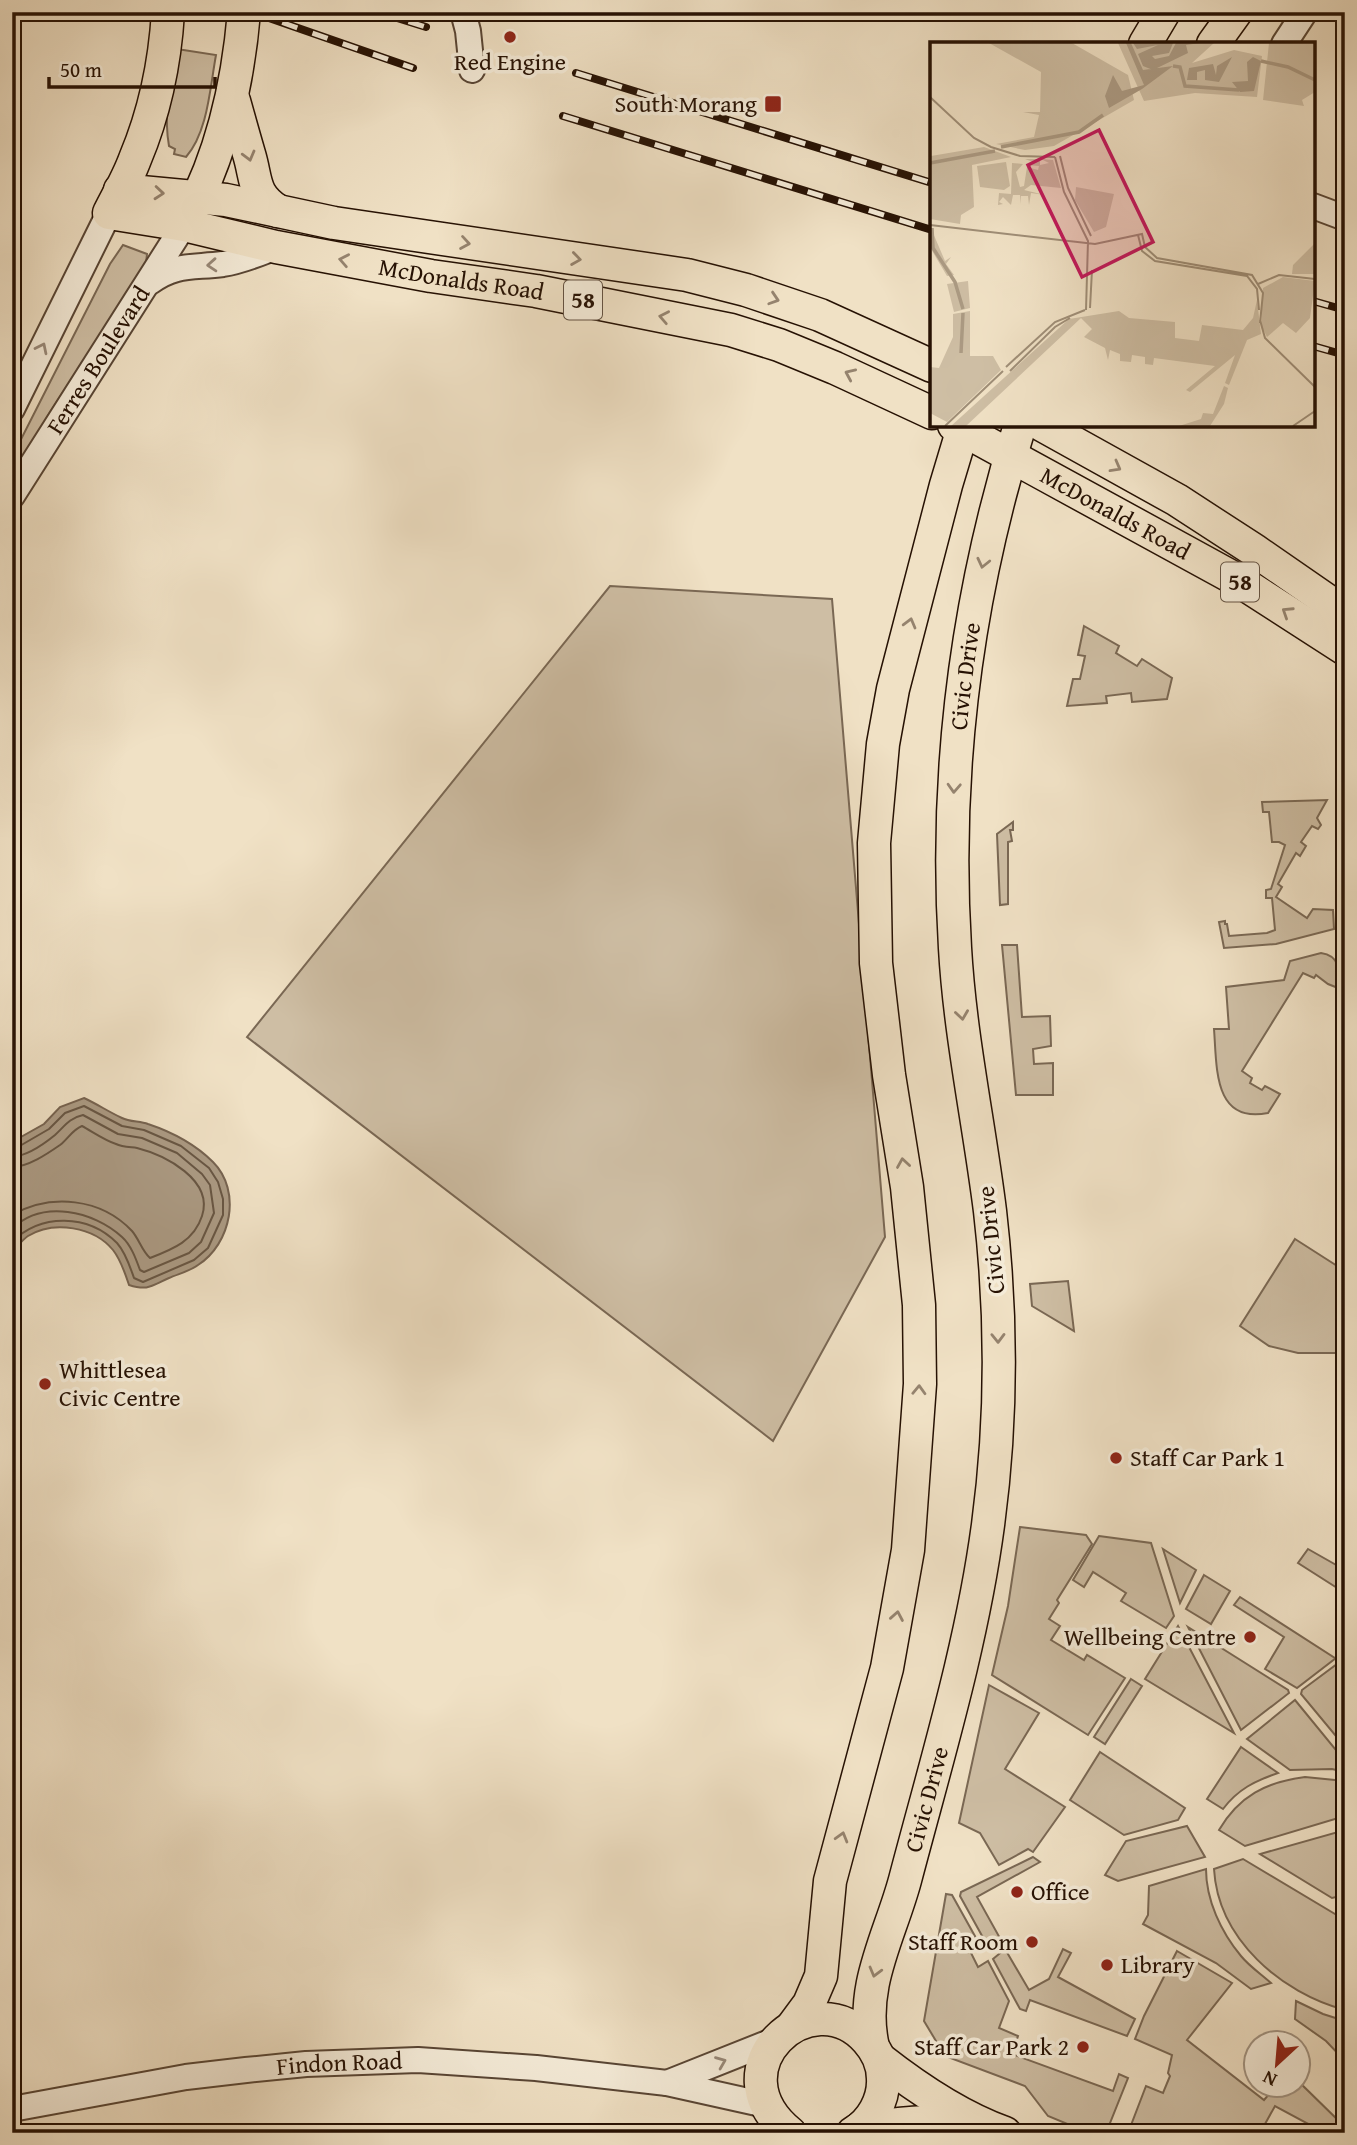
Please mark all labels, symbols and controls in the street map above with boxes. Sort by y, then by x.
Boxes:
marker: Red Engine [502,29,518,45]
inset map [930,42,1315,427]
place label: Red Engine [454,44,566,79]
scale bar [49,46,215,90]
text: 50 m [60,54,102,85]
place label: South Morang [614,86,757,121]
marker: South Morang [763,94,783,114]
one-way arrow [240,150,255,162]
one-way arrow [154,185,165,200]
one-way arrow [460,235,471,250]
street label: McDonalds Road [376,249,547,309]
one-way arrow [570,252,582,267]
one-way arrow [338,253,350,268]
one-way arrow [206,257,217,272]
street label: Ferres Boulevard [38,279,158,441]
road number: 58 [564,280,602,320]
one-way arrow [768,291,780,306]
one-way arrow [658,310,670,325]
one-way arrow [34,343,48,355]
one-way arrow [845,368,857,382]
street label: McDonalds Road [1034,458,1197,568]
one-way arrow [1109,458,1122,472]
one-way arrow [977,557,991,569]
road number: 58 [1221,562,1259,602]
one-way arrow [1282,607,1295,620]
one-way arrow [902,617,916,629]
street label: Civic Drive [941,620,989,732]
one-way arrow [946,783,961,794]
one-way arrow [954,1009,969,1021]
one-way arrow [896,1158,911,1169]
street label: Civic Drive [967,1184,1014,1296]
one-way arrow [990,1333,1006,1344]
place label: Whittlesea Civic Centre [59,1352,180,1415]
marker: Whittlesea Civic Centre [37,1376,53,1392]
one-way arrow [912,1384,927,1395]
place label: Staff Car Park 1 [1130,1440,1285,1475]
marker: Staff Car Park 1 [1108,1450,1124,1466]
one-way arrow [888,1610,903,1622]
place label: Wellbeing Centre [1064,1619,1236,1654]
marker: Wellbeing Centre [1242,1629,1258,1645]
street label: Civic Drive [895,1742,957,1856]
one-way arrow [833,1831,848,1843]
place label: Office [1031,1874,1090,1909]
marker: Office [1009,1884,1025,1900]
place label: Staff Room [908,1924,1018,1959]
marker: Staff Room [1024,1934,1040,1950]
place label: Library [1121,1947,1195,1982]
marker: Library [1099,1957,1115,1973]
one-way arrow [869,1965,883,1977]
place label: Staff Car Park 2 [914,2029,1069,2064]
north arrow [1242,2030,1312,2100]
marker: Staff Car Park 2 [1075,2039,1091,2055]
street label: Findon Road [275,2043,403,2084]
one-way arrow [715,2057,727,2071]
text: N [1257,2064,1281,2095]

